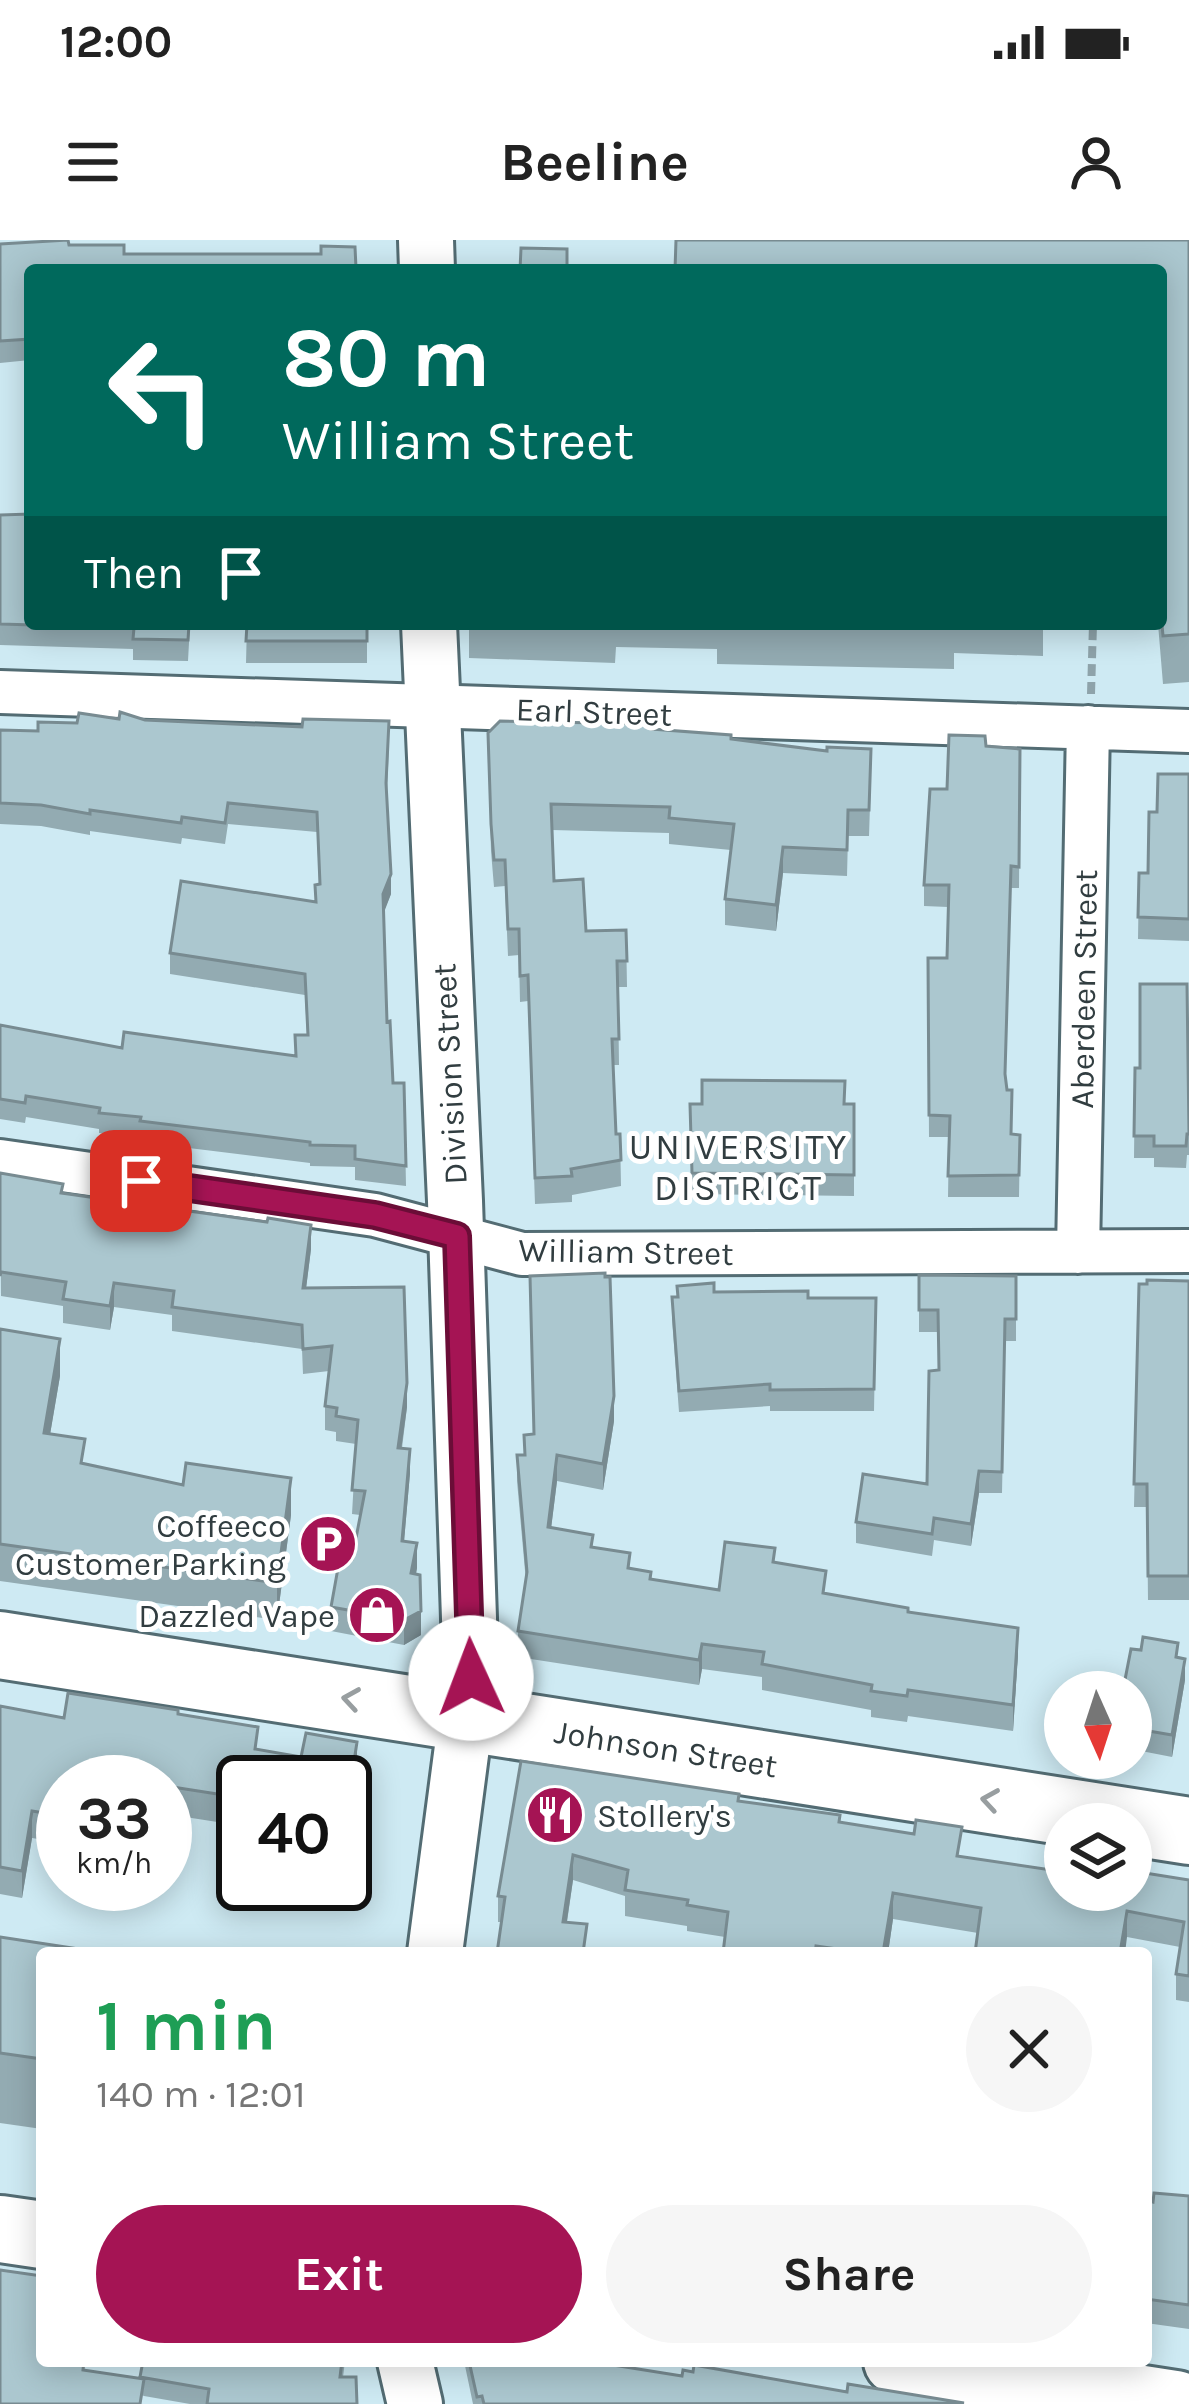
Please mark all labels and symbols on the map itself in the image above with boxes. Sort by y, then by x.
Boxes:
street label: Earl Street [515,690,673,734]
street label: Aberdeen Street [1063,869,1105,1109]
street label: Division Street [425,962,475,1186]
district label: UNIVERSITY DISTRICT [629,1126,849,1209]
pin [90,1130,192,1232]
street label: William Street [518,1231,734,1273]
place label: Coffeeco Customer Parking [15,1507,286,1583]
parking icon: Coffeeco Customer Parking [297,1513,359,1575]
shop icon: Dazzled Vape [346,1584,408,1646]
place label: Dazzled Vape [138,1597,335,1635]
position arrow [408,1615,534,1741]
north arrow [1044,1671,1152,1779]
one-way arrow [341,1687,361,1713]
street label: Johnson Street [552,1713,780,1785]
speed limit sign: 40 [216,1755,372,1911]
restaurant icon: Stollery's [524,1784,586,1846]
one-way arrow [981,1788,1000,1814]
place label: Stollery's [597,1797,732,1835]

